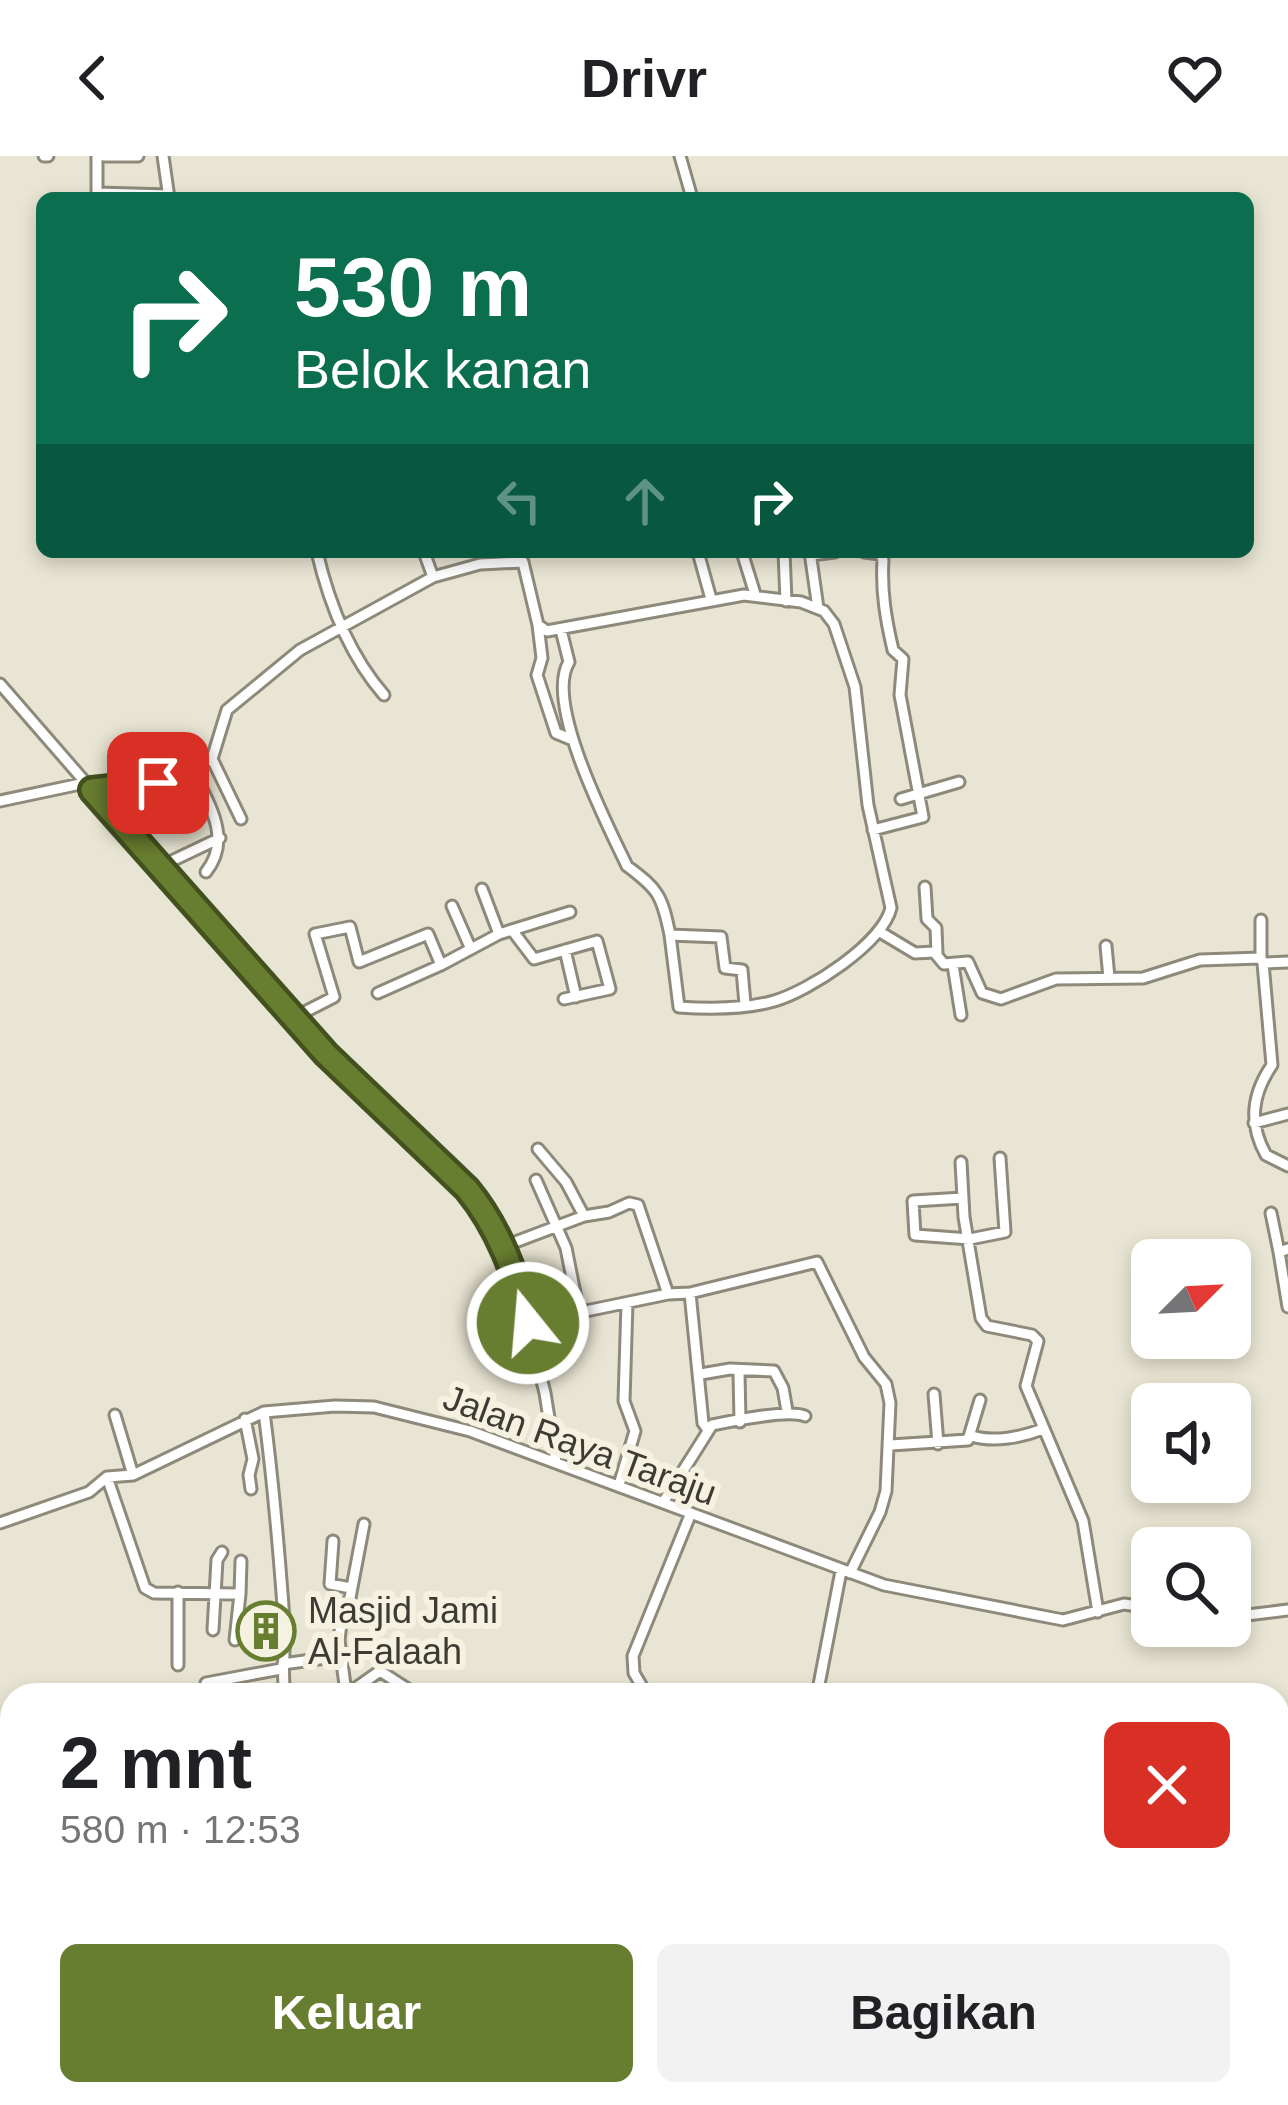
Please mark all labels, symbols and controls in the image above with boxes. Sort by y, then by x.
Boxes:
icon: back [60,45,126,111]
icon: heart [1162,45,1228,111]
text: Drivr [581,48,707,108]
icon: right [96,240,252,396]
text: 530 m [294,240,532,334]
text: Belok kanan [294,339,591,399]
icon: left [486,468,552,534]
icon: ahead [612,468,678,534]
icon: right [738,468,804,534]
pin [107,732,209,834]
icon: arrive [125,750,191,816]
north arrow [1131,1239,1251,1359]
map controls [1131,1239,1251,1647]
position arrow [465,1260,591,1386]
street label: Jalan Raya Taraju [438,1377,722,1513]
button: sound [1131,1383,1251,1503]
button: search [1131,1527,1251,1647]
place label: Masjid Jami Al-Falaah [308,1590,498,1672]
building icon: Masjid Jami Al-Falaah [235,1600,297,1662]
button: close [1104,1722,1230,1848]
text: 2 mnt [60,1723,252,1803]
text: 580 m · 12:53 [60,1808,301,1851]
button: Keluar [60,1944,633,2082]
button: Bagikan [657,1944,1230,2082]

